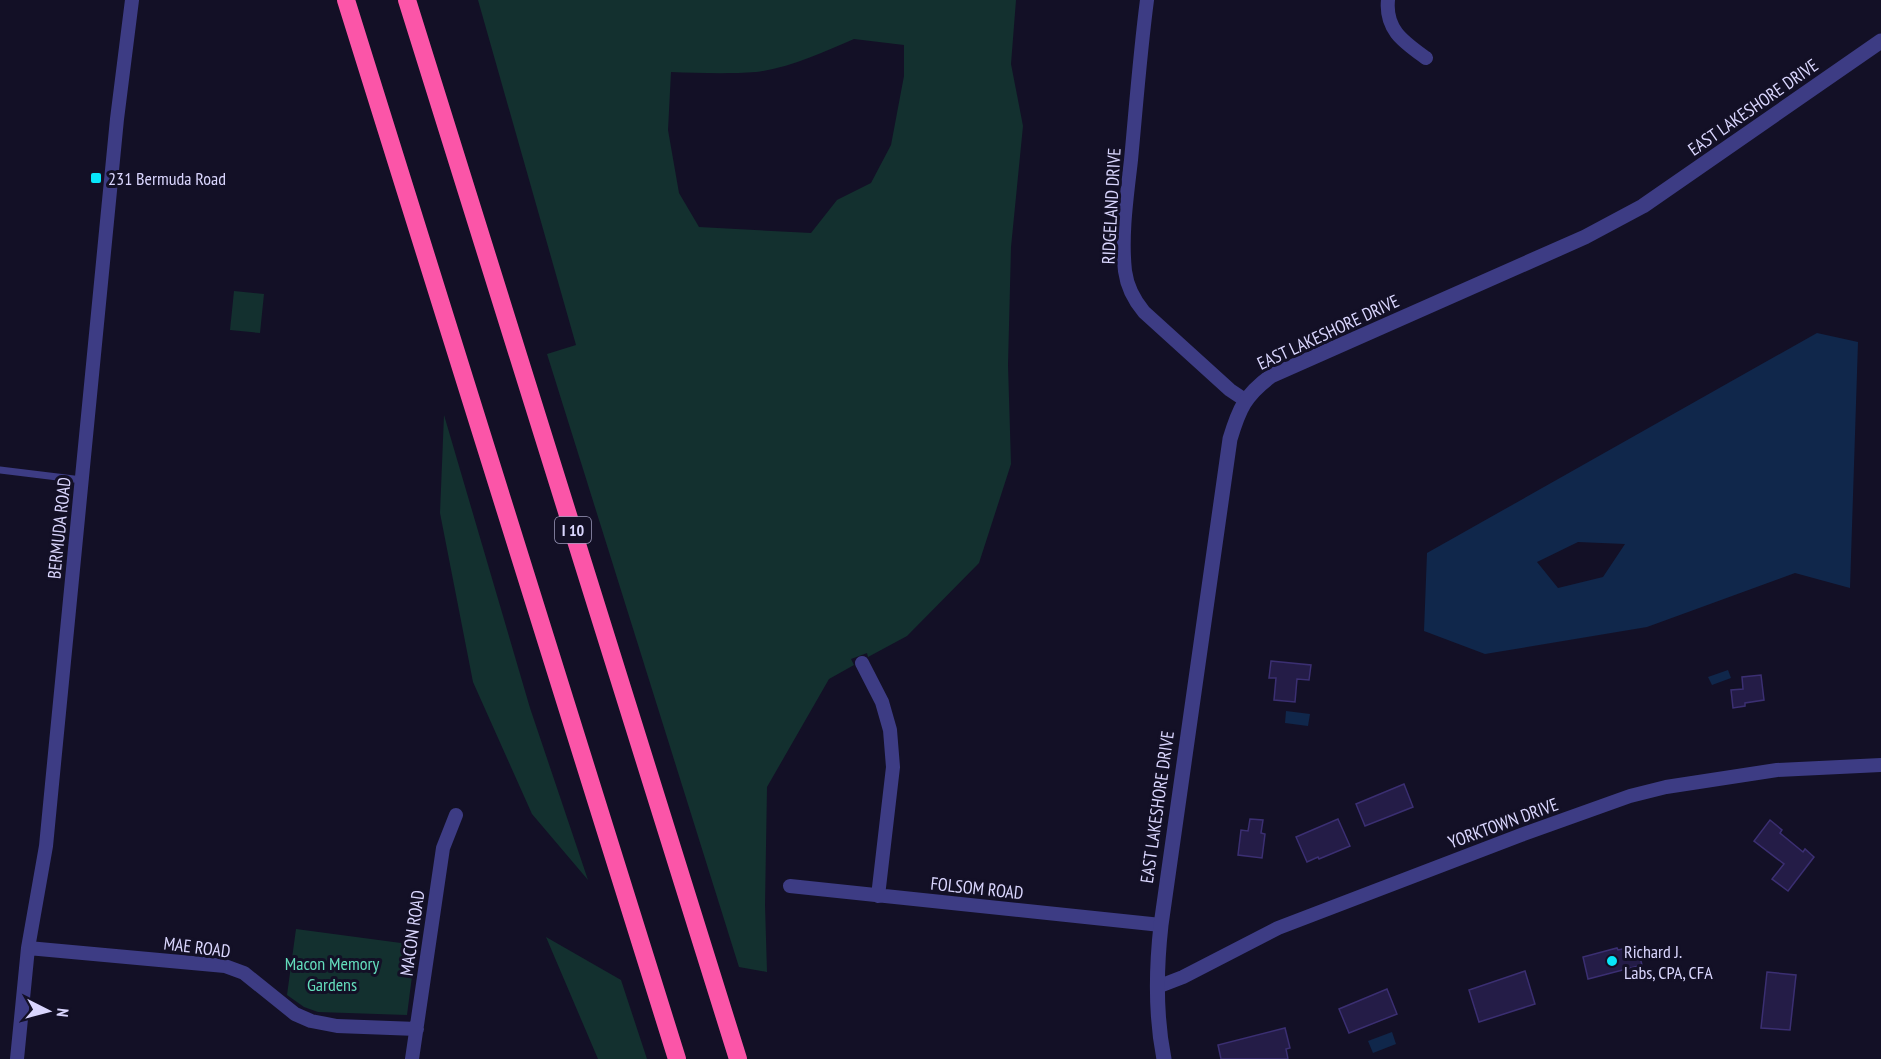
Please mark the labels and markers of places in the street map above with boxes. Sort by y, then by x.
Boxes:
place label: 231 Bermuda Road [108,167,226,190]
marker: 231 Bermuda Road [89,171,103,185]
place label: Richard J. Labs, CPA, CFA [1624,940,1713,984]
marker: Richard J. Labs, CPA, CFA [1605,954,1619,968]

